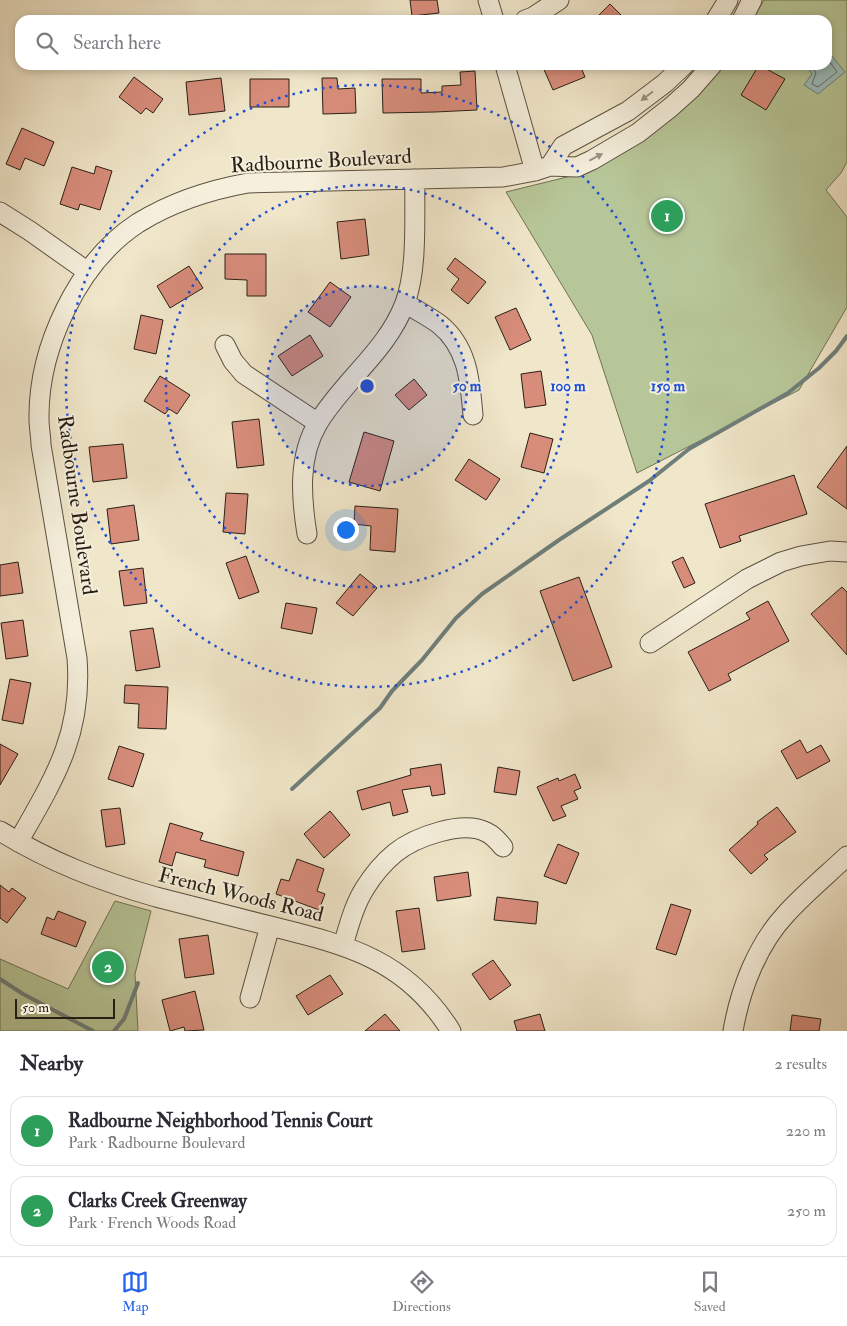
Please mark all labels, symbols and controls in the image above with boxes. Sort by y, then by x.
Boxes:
search box [15,15,832,70]
icon: search [33,29,61,57]
text: Search here [73,31,161,55]
one-way arrow [641,91,654,102]
street label: Radbourne Boulevard [230,143,413,179]
one-way arrow [589,153,603,162]
pin: 1 [651,197,683,235]
centre of rings [358,377,376,395]
text: 50 m [453,377,482,396]
text: 100 m [550,377,586,396]
text: 150 m [651,377,685,396]
street label: Radbourne Boulevard [51,413,103,597]
your location [333,517,359,543]
street label: French Woods Road [156,861,327,929]
pin: 2 [92,948,124,986]
scale bar [15,996,115,1019]
text: 50 m [22,999,49,1016]
text: Nearby [20,1050,83,1077]
text: 2 results [774,1054,827,1074]
text: Radbourne Neighborhood Tennis Court [68,1109,373,1133]
text: 1 [34,1121,40,1141]
text: 220 m [786,1121,826,1141]
text: Park · Radbourne Boulevard [68,1133,245,1153]
text: Clarks Creek Greenway [68,1189,247,1213]
text: 2 [33,1201,41,1221]
text: 250 m [787,1201,826,1221]
text: Park · French Woods Road [68,1213,236,1233]
tab: Map [121,1268,149,1315]
tab: Directions [392,1268,451,1315]
tab: Saved [694,1268,726,1315]

